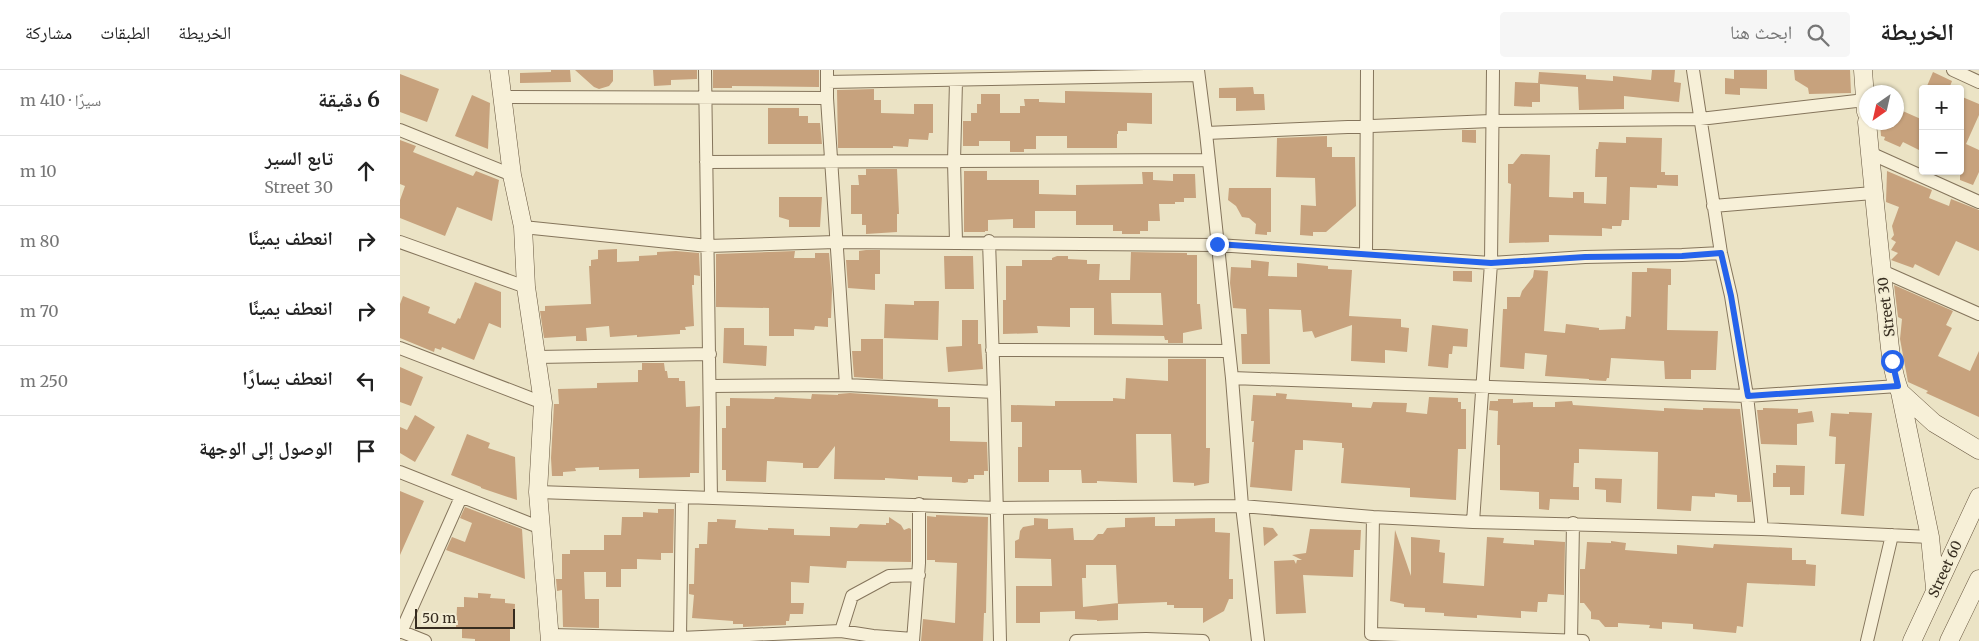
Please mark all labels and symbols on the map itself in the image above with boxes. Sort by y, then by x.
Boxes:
north arrow [1859,85,1904,130]
route end [1206,233,1229,256]
street label: Street 30 [1873,276,1899,338]
route start [1881,350,1904,373]
street label: Street 60 [1924,538,1966,600]
scale bar [415,606,515,629]

